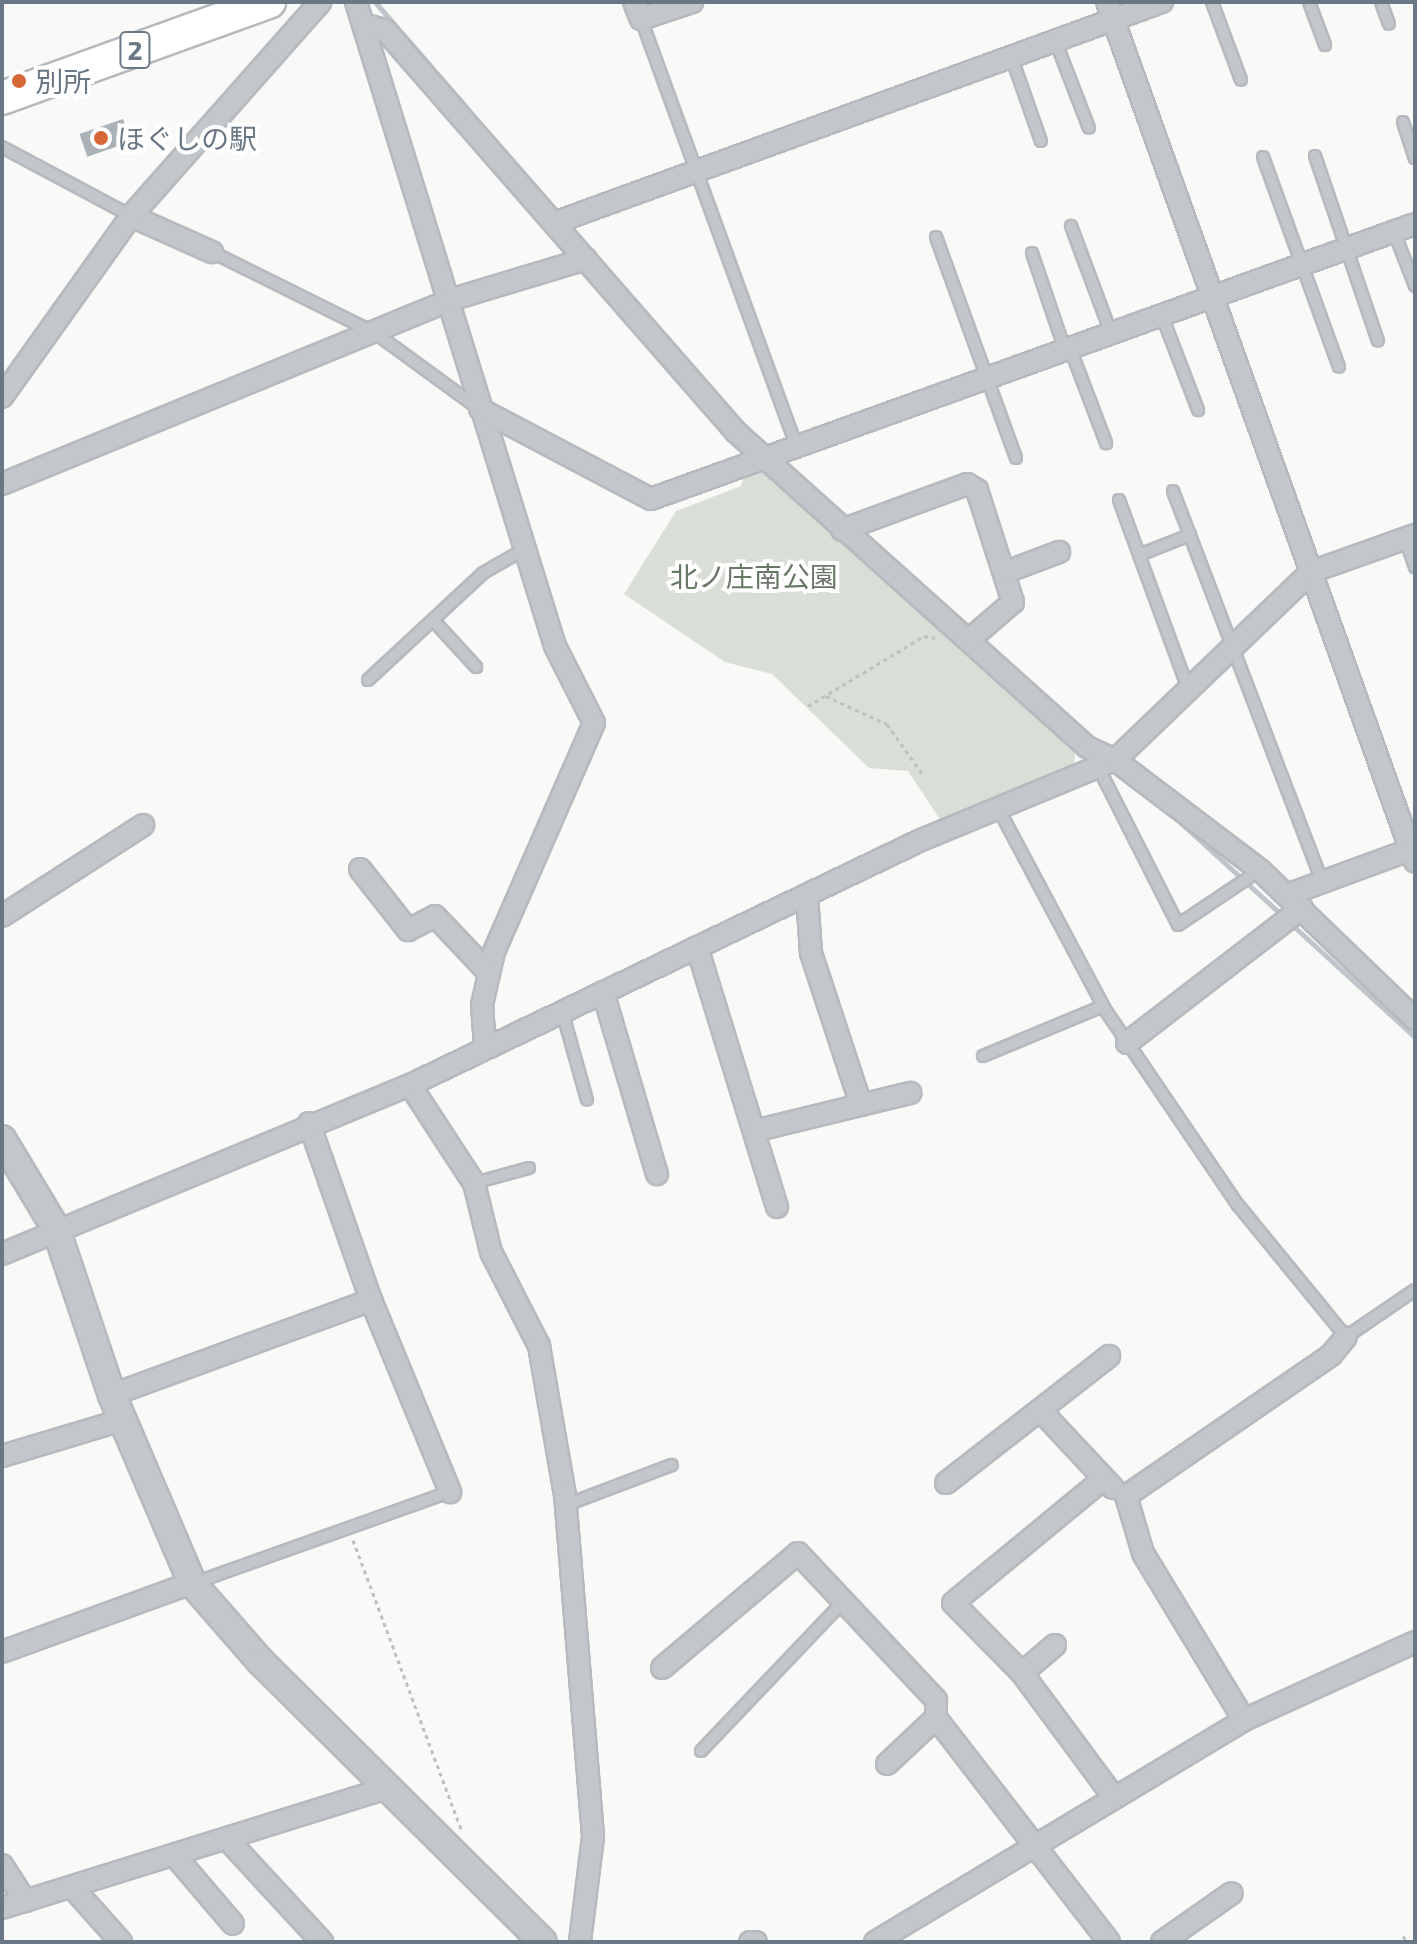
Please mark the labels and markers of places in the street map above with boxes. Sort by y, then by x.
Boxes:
place label: 別所 [35,64,91,98]
marker: 別所 [10,72,28,90]
place label: ほぐしの駅 [117,121,257,155]
marker: ほぐしの駅 [92,129,110,147]

